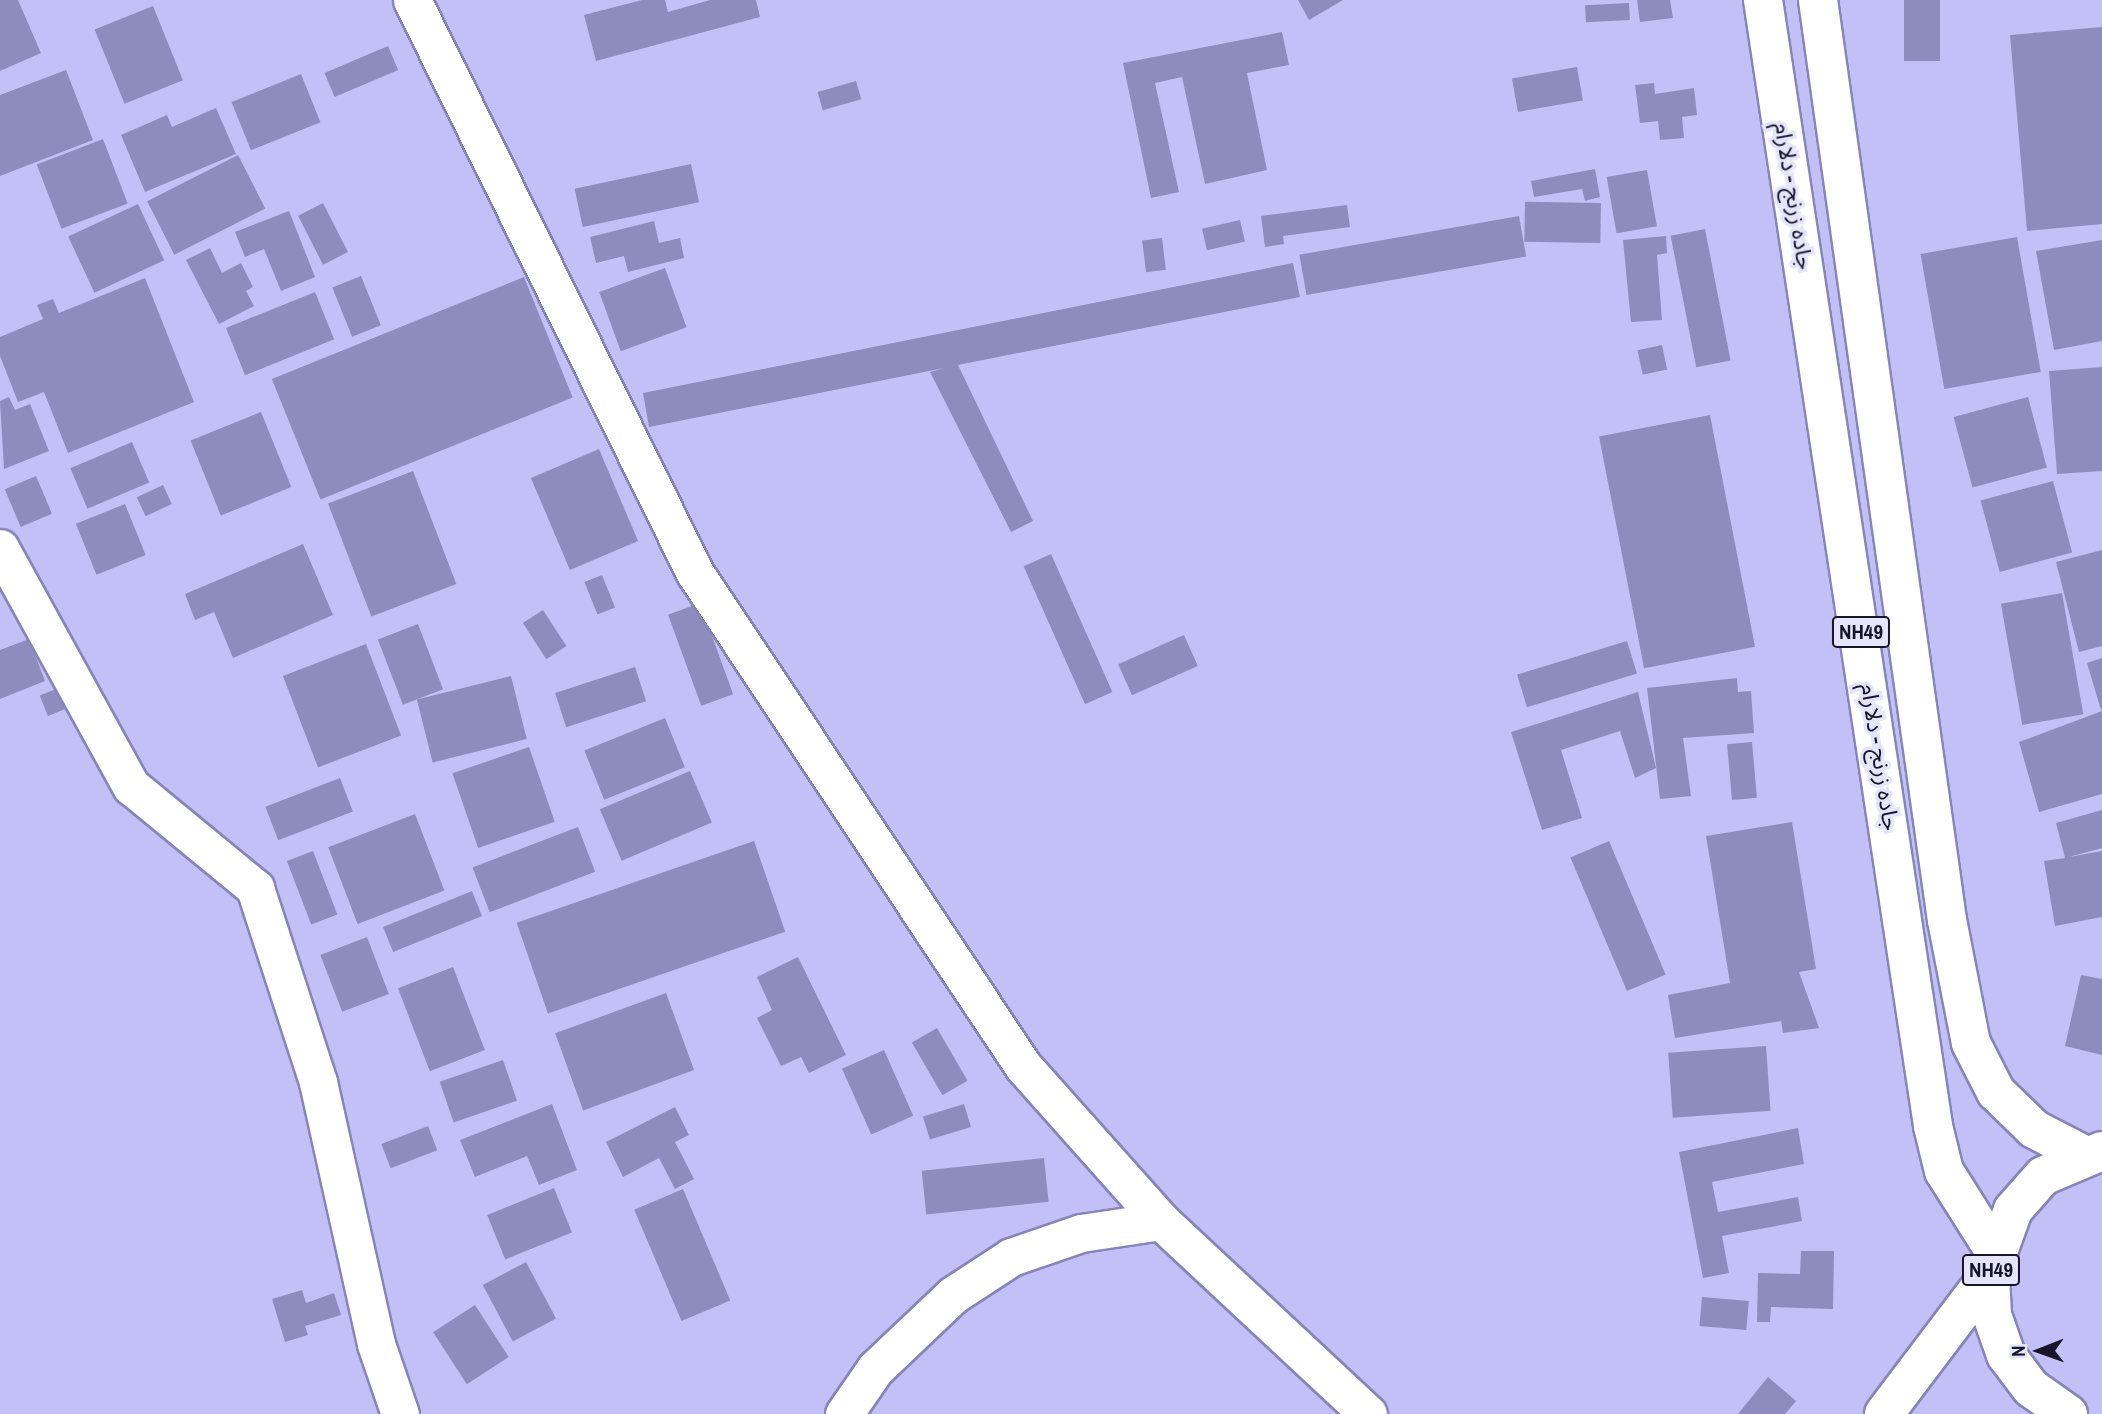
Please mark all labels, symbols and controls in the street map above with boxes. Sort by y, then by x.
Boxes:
street label: جاده زرنج - دلارام [1769,120,1819,272]
road number: NH49 [1831,614,1891,650]
street label: جاده زرنج - دلارام [1855,681,1905,833]
road number: NH49 [1961,1252,2021,1288]
north arrow [2004,1316,2074,1386]
text: N [2005,1346,2031,1357]

